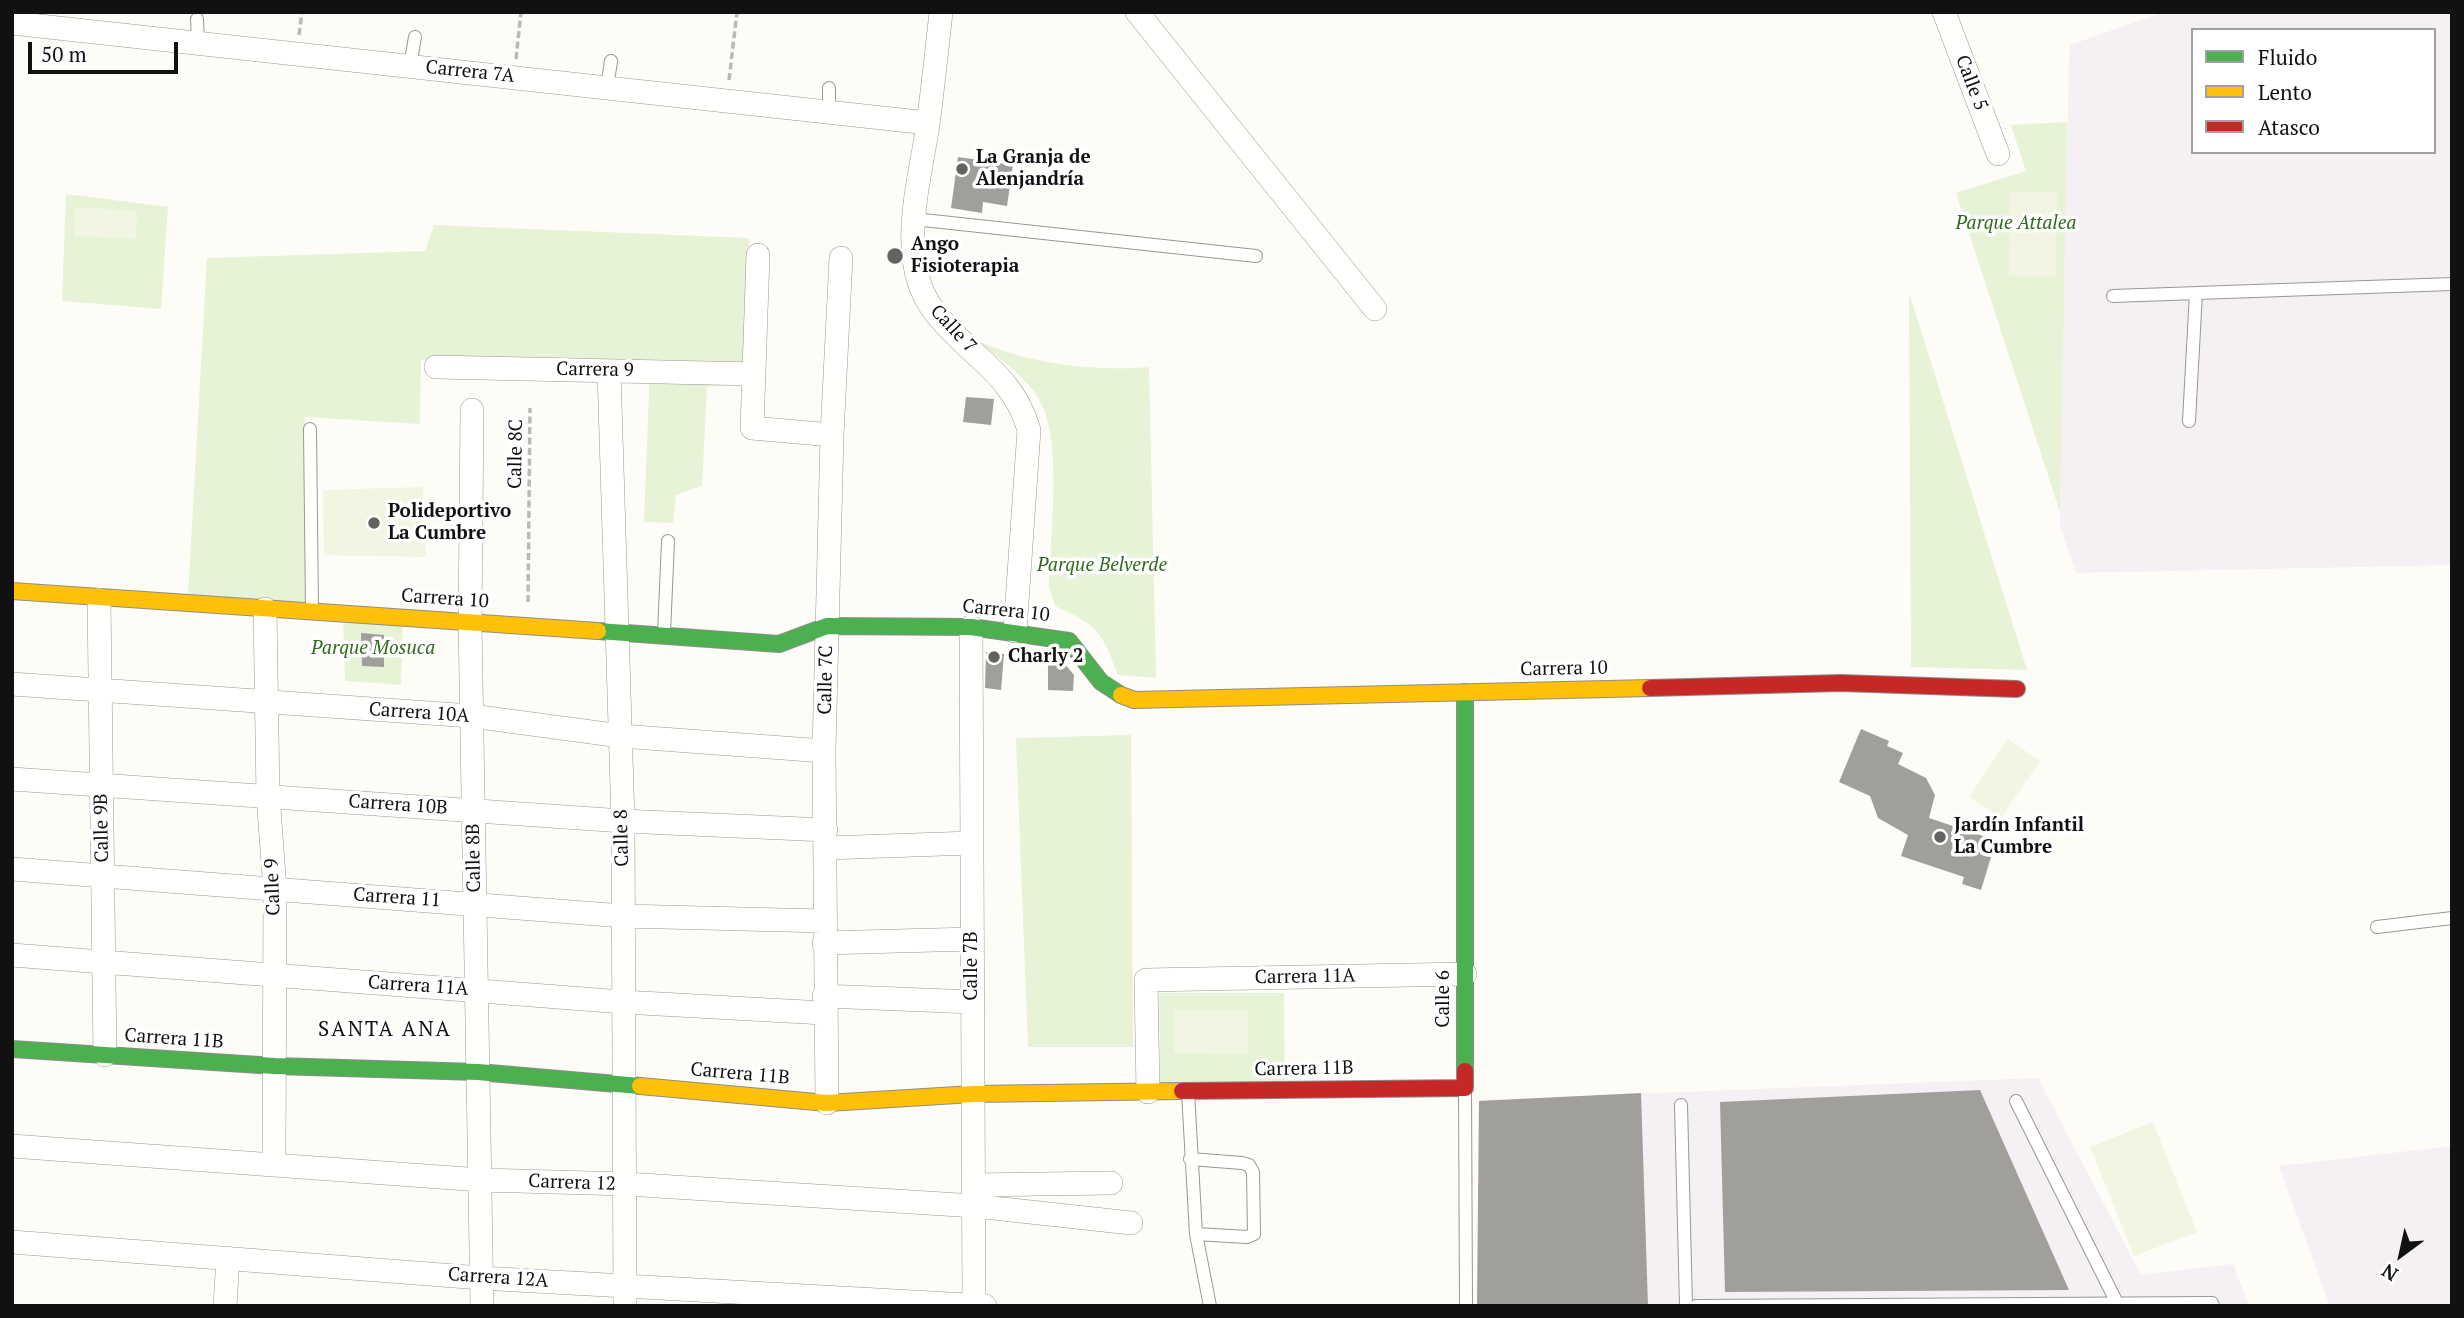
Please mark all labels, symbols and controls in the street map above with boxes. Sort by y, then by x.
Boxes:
scale bar [32,28,182,72]
legend [2191,28,2436,154]
text: 50 m [41,40,87,68]
text: Fluido [2258,43,2317,71]
street label: Calle 5 [1950,52,1992,114]
street label: Carrera 7A [424,56,516,88]
text: Lento [2258,78,2312,106]
text: Atasco [2258,113,2320,141]
place label: La Granja de Alenjandría [976,147,1091,191]
marker: La Granja de Alenjandría [954,161,970,177]
park label: Parque Attalea [1955,213,2077,235]
place label: Ango Fisioterapia [911,234,1019,278]
marker: Ango Fisioterapia [885,246,905,266]
street label: Calle 7 [925,300,981,358]
street label: Carrera 9 [556,358,634,382]
street label: Calle 8C [504,419,528,489]
place label: Polideportivo La Cumbre [388,501,511,545]
marker: Polideportivo La Cumbre [366,515,382,531]
park label: Parque Belverde [1037,555,1167,577]
street label: Carrera 10 [400,585,490,613]
street label: Carrera 10 [961,595,1051,627]
park label: Parque Mosuca [311,638,435,660]
street label: Calle 7C [814,645,838,715]
place label: Charly 2 [1008,646,1084,668]
marker: Charly 2 [986,649,1002,665]
street label: Carrera 10 [1520,657,1608,681]
street label: Carrera 10A [368,698,470,728]
street label: Carrera 10B [348,790,448,820]
street label: Calle 9B [90,793,114,863]
street label: Calle 8 [610,809,634,867]
place label: Jardín Infantil La Cumbre [1954,815,2084,859]
street label: Calle 8B [462,823,486,893]
marker: Jardín Infantil La Cumbre [1932,829,1948,845]
street label: Calle 9 [261,858,285,916]
street label: Carrera 11 [352,884,442,912]
street label: Calle 7B [961,931,983,1001]
street label: Carrera 11A [1254,965,1356,989]
street label: Calle 6 [1433,970,1455,1028]
street label: Carrera 11A [367,971,469,1001]
district label: SANTA ANA [319,1017,451,1043]
street label: Carrera 11B [124,1024,224,1054]
street label: Carrera 11B [1254,1057,1354,1081]
street label: Carrera 11B [689,1058,791,1090]
street label: Carrera 12 [528,1170,616,1196]
north arrow [2366,1220,2436,1290]
text: N [2376,1259,2402,1287]
street label: Carrera 12A [447,1263,549,1293]

